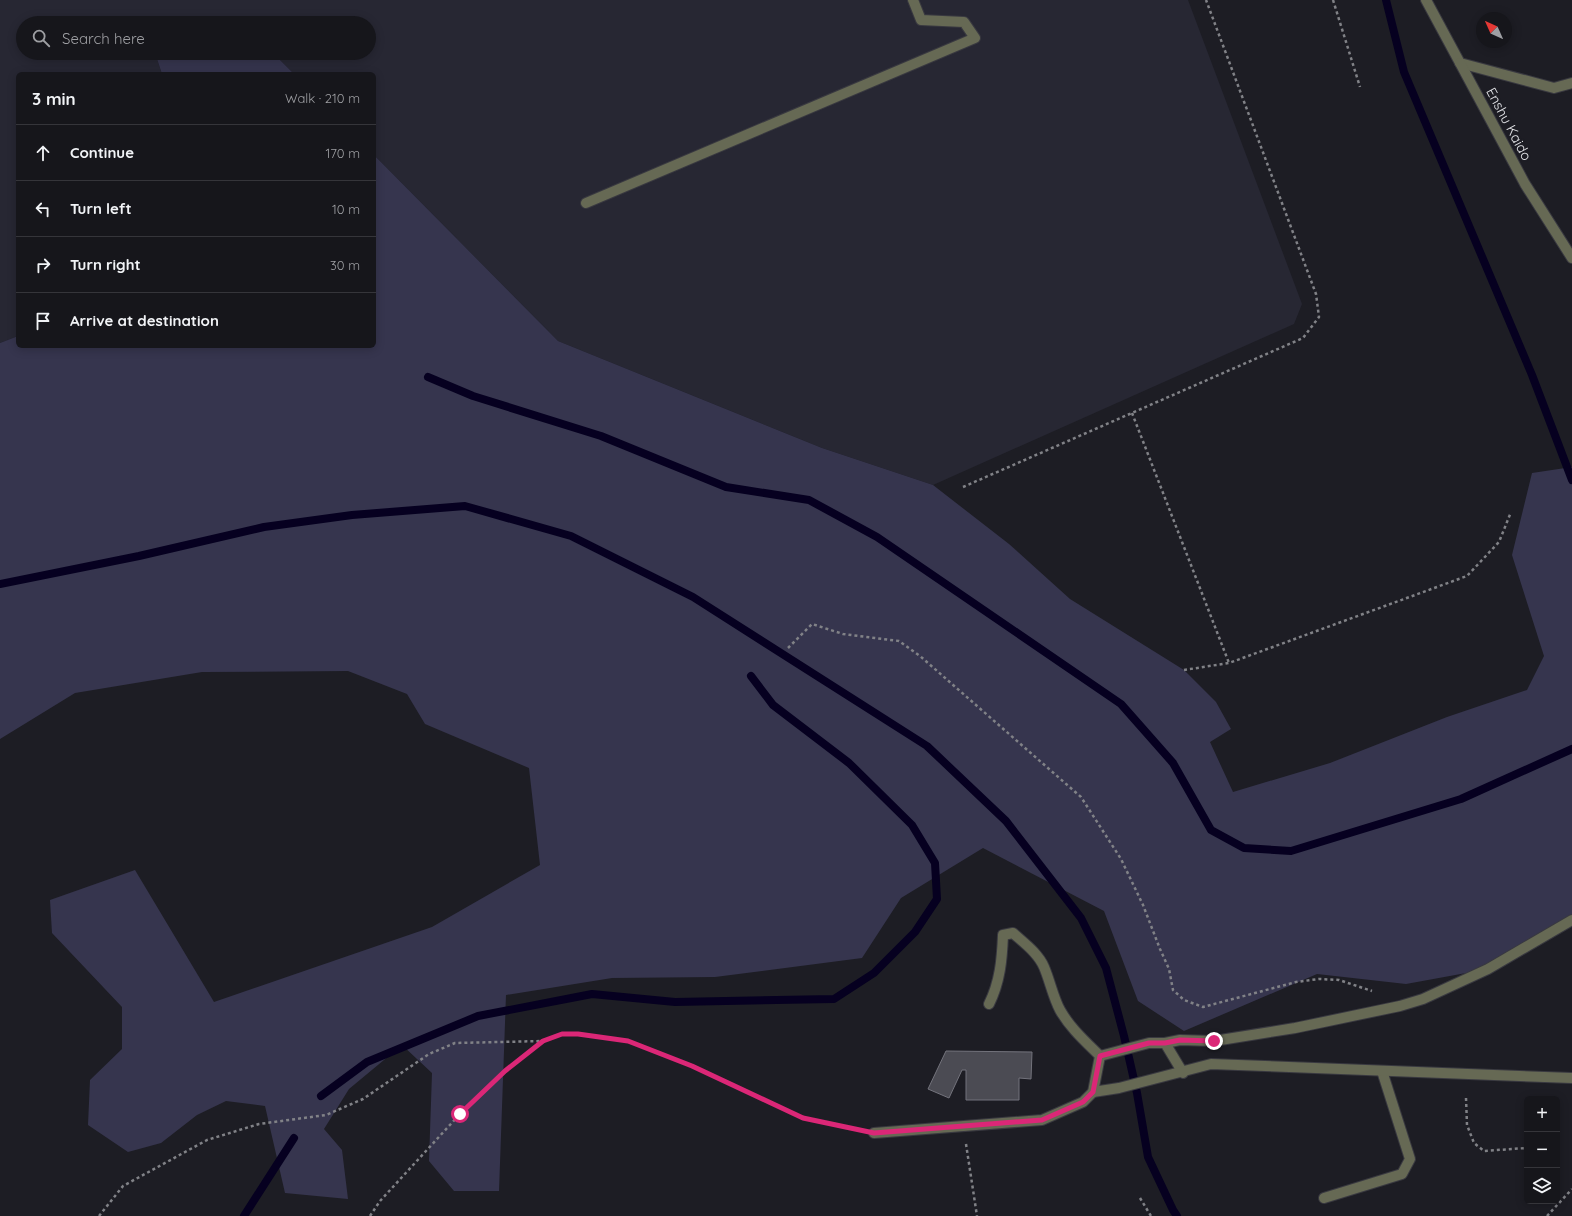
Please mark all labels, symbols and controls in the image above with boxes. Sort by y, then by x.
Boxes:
north arrow [1476,12,1512,48]
search box [16,16,376,60]
icon: search [30,27,52,49]
text: Search here [62,29,145,48]
street label: Enshu Kaido [1482,84,1536,164]
text: 3 min [32,88,76,109]
text: Walk · 210 m [285,90,360,106]
icon: ahead [32,142,54,164]
text: Continue [70,143,134,162]
text: 170 m [325,145,360,161]
icon: left [32,198,54,220]
text: Turn left [70,199,132,218]
text: 10 m [332,201,360,217]
icon: right [32,254,54,276]
text: Turn right [70,255,141,274]
text: 30 m [330,257,360,273]
icon: arrive [32,310,54,332]
text: Arrive at destination [70,311,219,330]
route end [1205,1032,1223,1050]
map controls [1524,1096,1560,1204]
button: + [1524,1096,1560,1132]
route start [451,1105,469,1123]
button: − [1524,1132,1560,1168]
button: layers [1524,1168,1560,1204]

